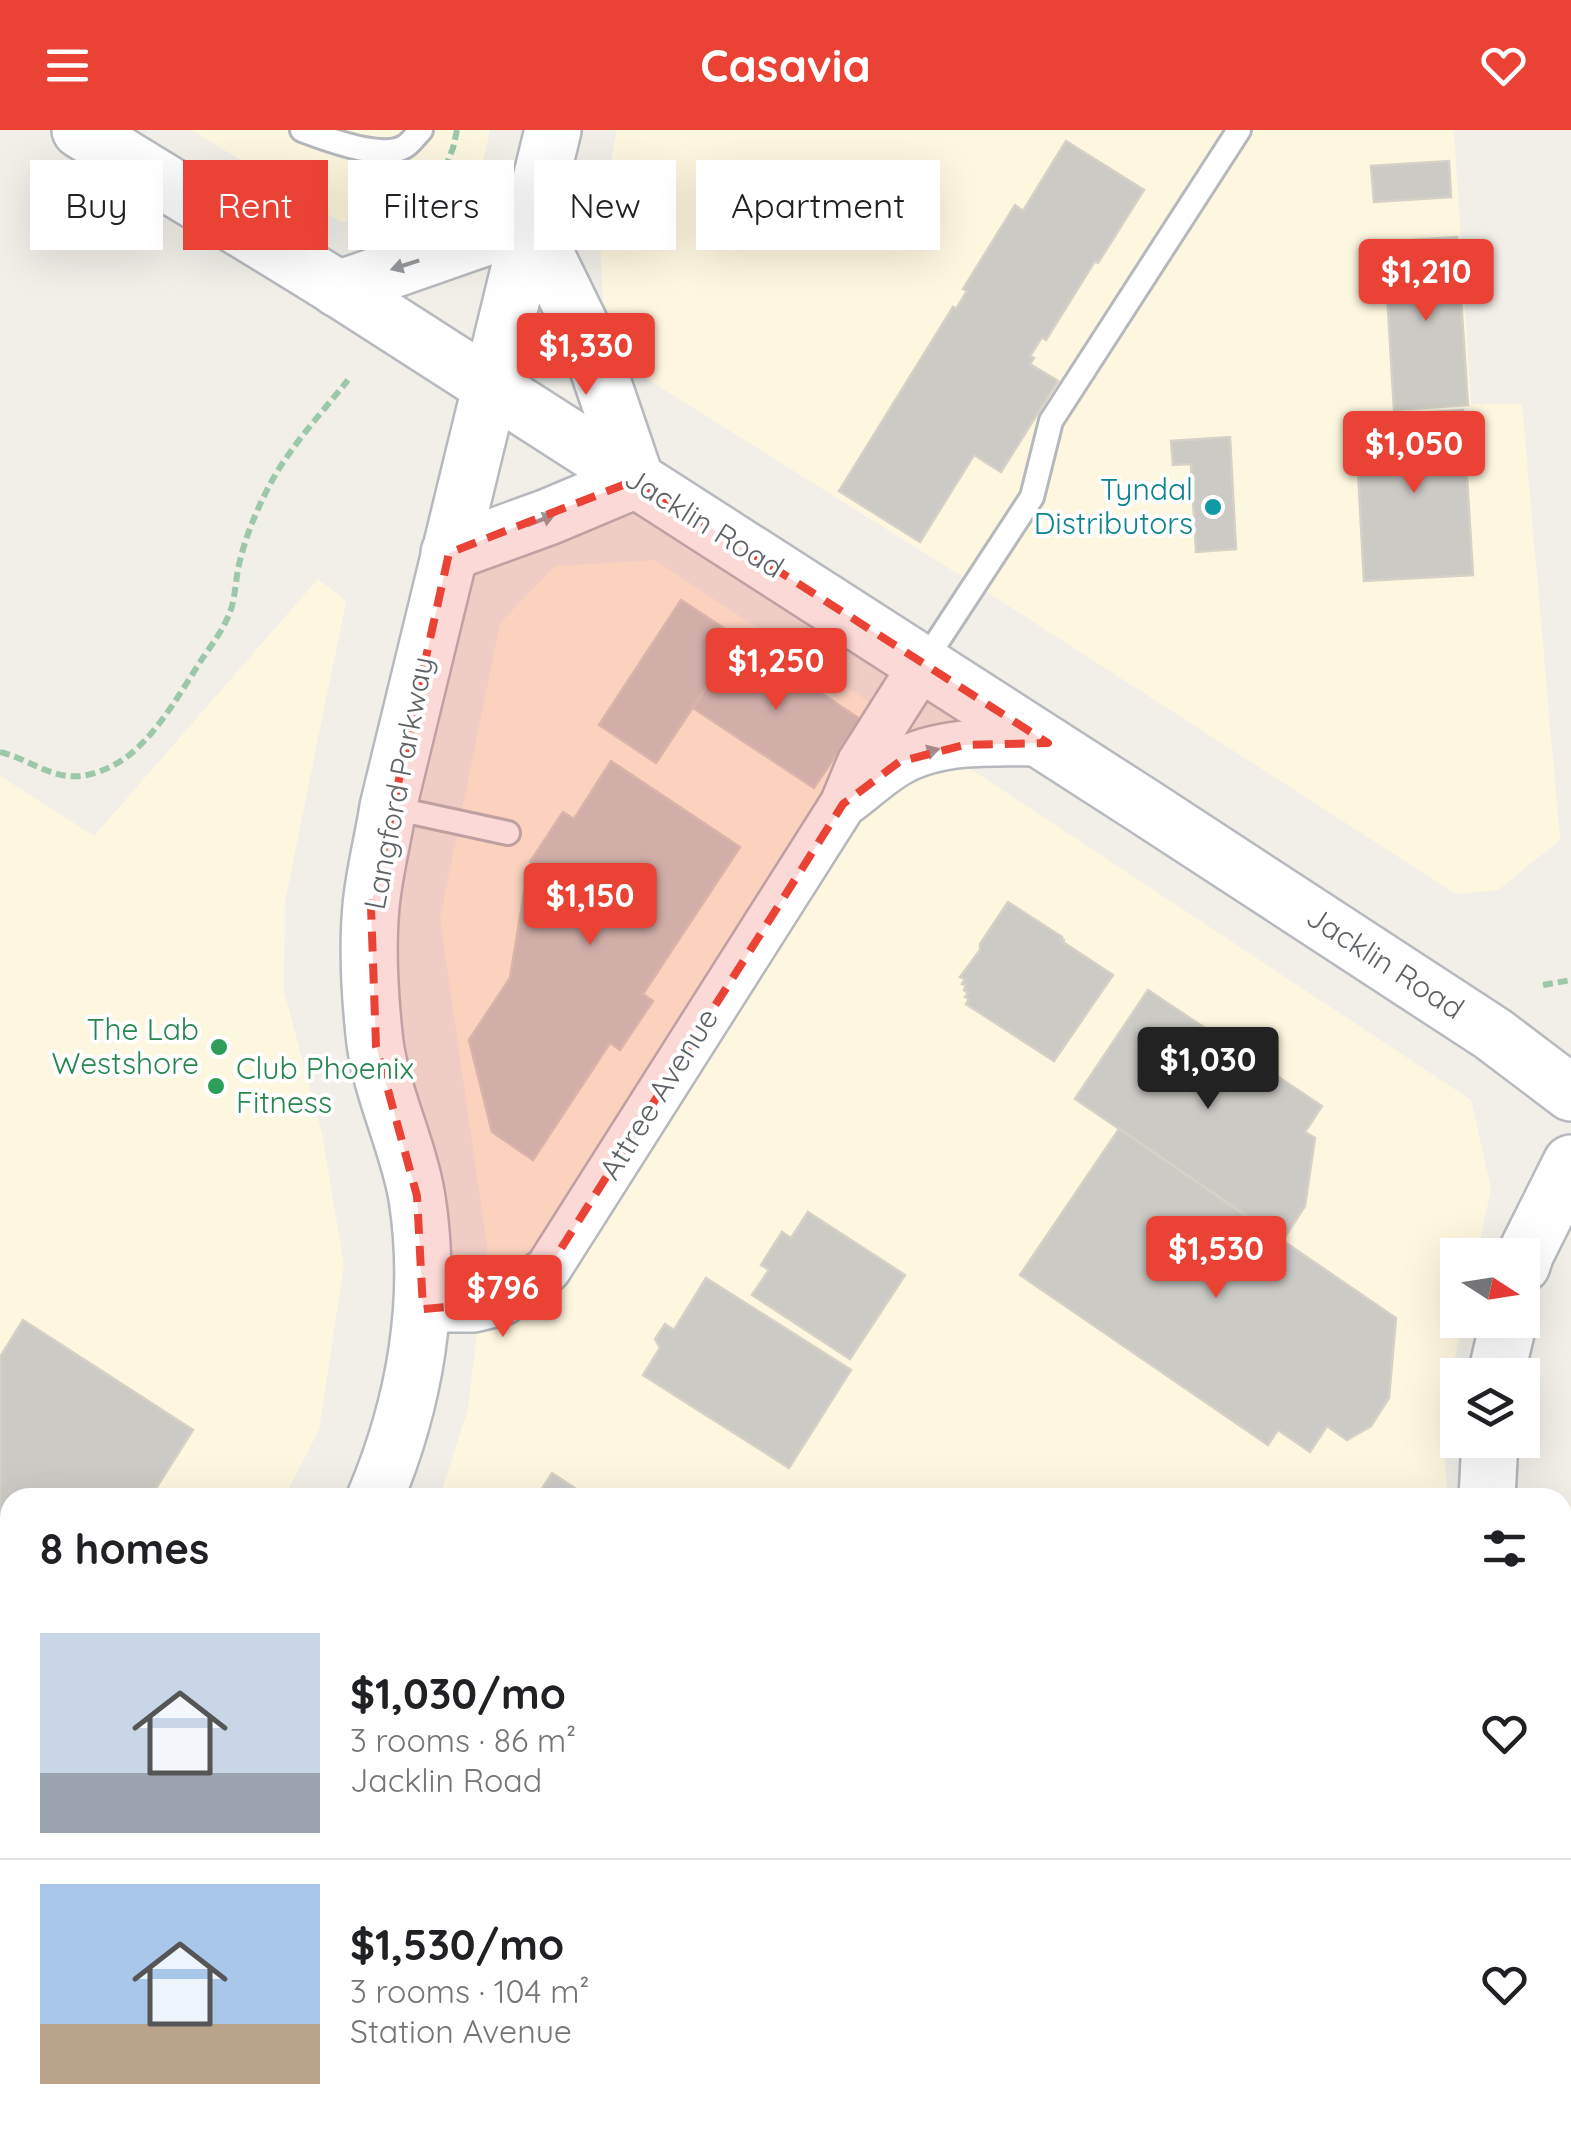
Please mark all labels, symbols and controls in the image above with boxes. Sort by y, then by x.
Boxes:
text: Casavia [700,37,871,93]
icon: menu [40,38,95,93]
icon: heart [1476,38,1531,93]
chip: Buy [30,160,163,250]
chip: Rent [183,160,328,250]
chip: Filters [348,160,514,250]
chip: New [534,160,676,250]
chip: Apartment [696,160,940,250]
pin: $1,210 [1345,239,1507,324]
text: $1,210 [1381,251,1471,291]
one-way arrow [390,259,420,274]
pin: $1,330 [505,313,667,398]
text: $1,330 [539,325,633,365]
pin: $1,050 [1333,411,1495,496]
text: $1,050 [1365,423,1463,463]
street label: Jacklin Road [618,458,791,586]
place label: Tyndal Distributors [1034,470,1193,542]
marker: Tyndal Distributors [1202,496,1224,518]
one-way arrow [526,511,556,527]
pin: $1,250 [695,628,857,713]
text: $1,250 [728,640,824,680]
street label: Langford Parkway [355,653,441,912]
one-way arrow [910,745,941,760]
pin: $1,150 [509,863,671,948]
text: $1,150 [546,875,634,915]
street label: Jacklin Road [1300,897,1471,1027]
street label: Attree Avenue [590,1001,726,1186]
place label: The Lab Westshore [52,1010,199,1082]
pin: $1,030 [1127,1027,1289,1112]
marker: The Lab Westshore [208,1036,230,1058]
text: $1,030 [1160,1039,1256,1079]
place label: Club Phoenix Fitness [236,1049,414,1121]
marker: Club Phoenix Fitness [205,1075,227,1097]
pin: $1,530 [1135,1216,1297,1301]
text: $1,530 [1168,1228,1264,1268]
north arrow [1440,1238,1540,1338]
map controls [1440,1238,1540,1458]
pin: $796 [444,1255,562,1340]
text: $796 [467,1267,539,1307]
button: layers [1440,1358,1540,1458]
icon: filters [1477,1521,1532,1576]
text: 8 homes [40,1522,209,1575]
text: $1,030/mo [350,1667,566,1720]
icon: home [120,1673,240,1793]
icon: heart [1477,1706,1532,1761]
text: 3 rooms · 86 m² [350,1720,576,1760]
text: Jacklin Road [350,1760,542,1800]
text: $1,530/mo [350,1918,564,1971]
icon: home [120,1924,240,2044]
icon: heart [1477,1957,1532,2012]
text: 3 rooms · 104 m² [350,1971,590,2011]
text: Station Avenue [350,2011,572,2051]

